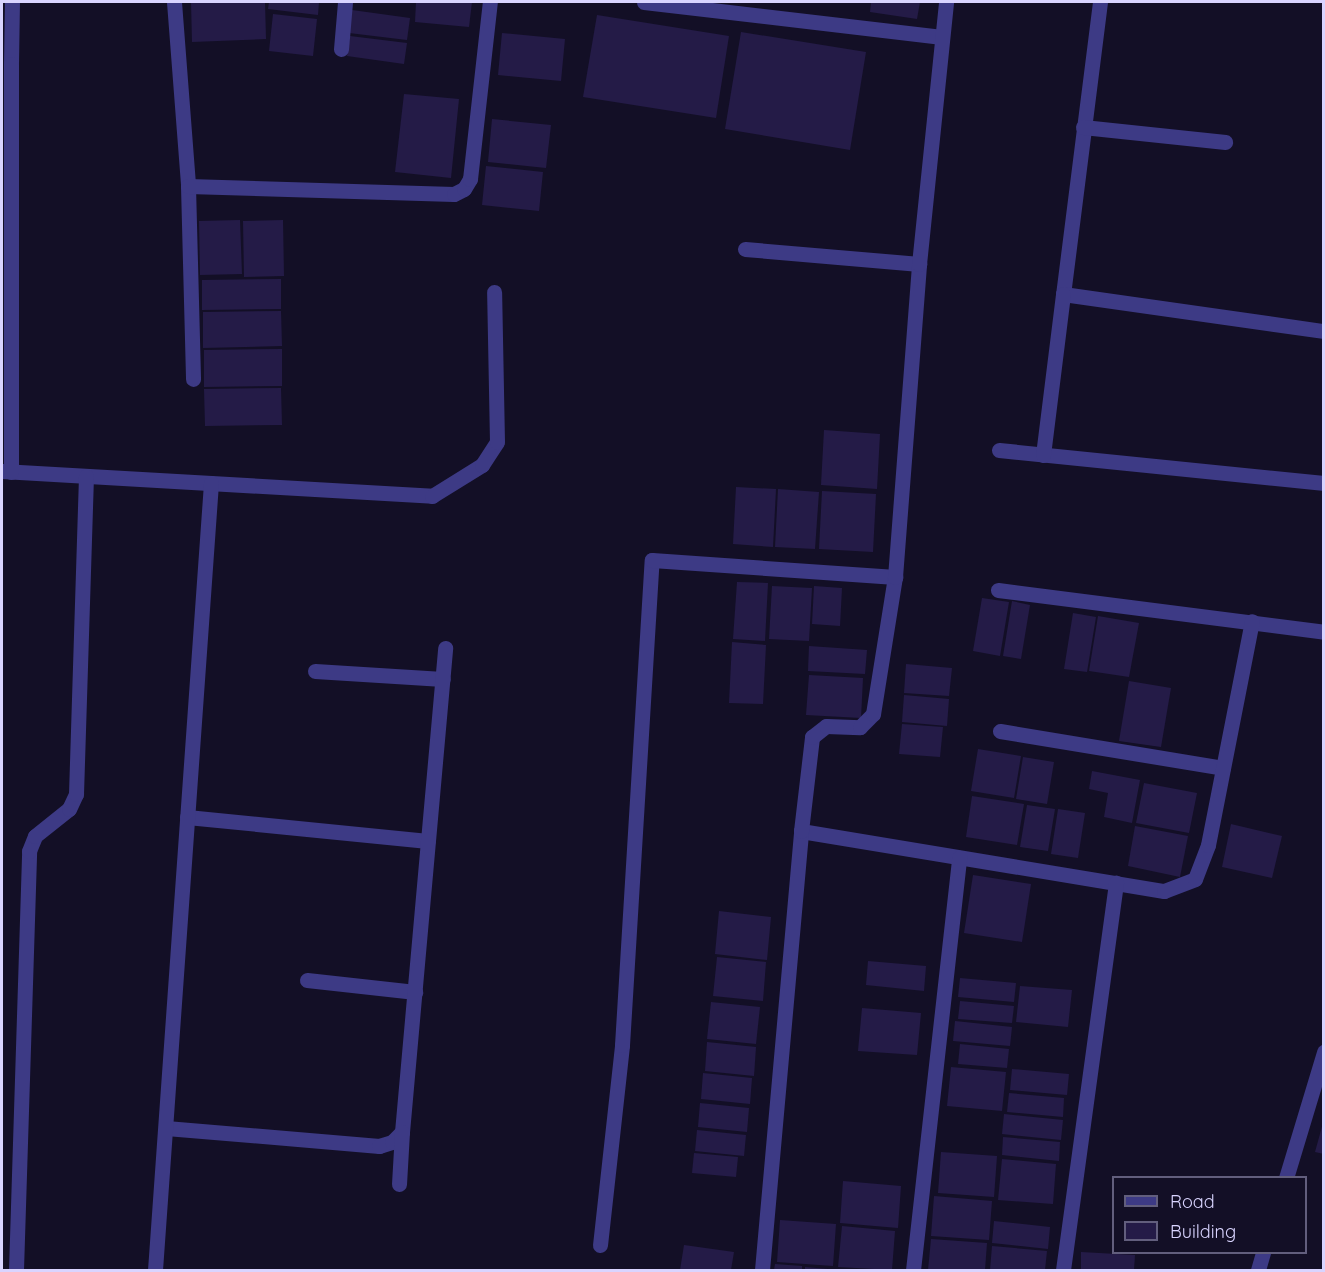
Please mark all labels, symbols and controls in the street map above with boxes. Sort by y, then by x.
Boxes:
legend [1112,1176,1307,1254]
text: Road [1170,1190,1215,1213]
text: Building [1170,1220,1236,1243]

